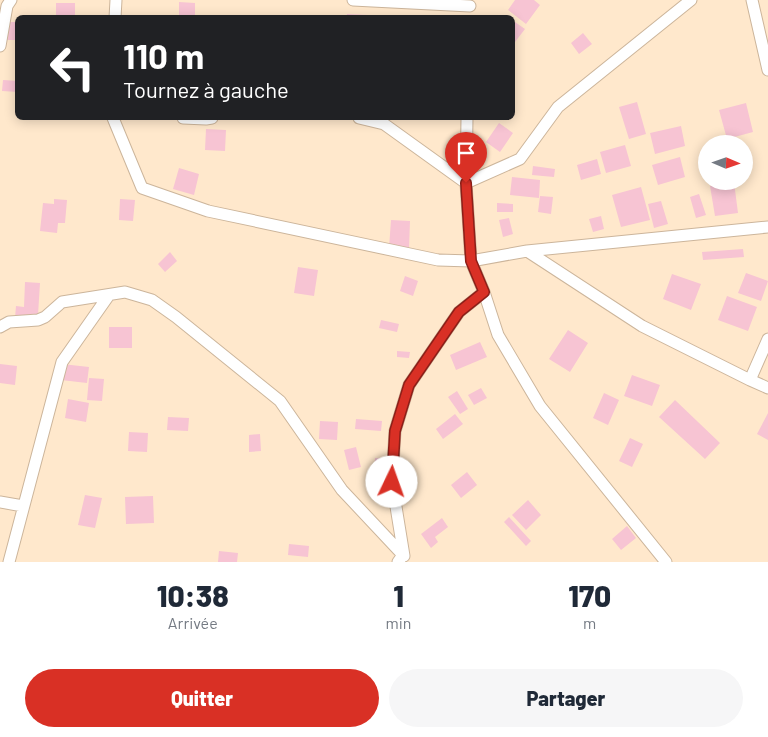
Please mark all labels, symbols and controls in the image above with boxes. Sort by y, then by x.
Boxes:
text: 110 m [123,34,204,76]
icon: left [40,35,105,100]
text: Tournez à gauche [123,76,289,102]
pin [445,132,487,183]
north arrow [698,135,752,190]
map controls [698,135,753,190]
icon: arrive [452,139,480,167]
position arrow [365,455,417,507]
text: 10:38 [157,577,229,613]
text: 1 [393,577,404,613]
text: 170 [568,577,611,613]
text: Arrivée [168,613,218,632]
text: min [386,613,411,632]
text: m [583,613,596,632]
button: Quitter [25,669,379,727]
button: Partager [389,669,743,727]

